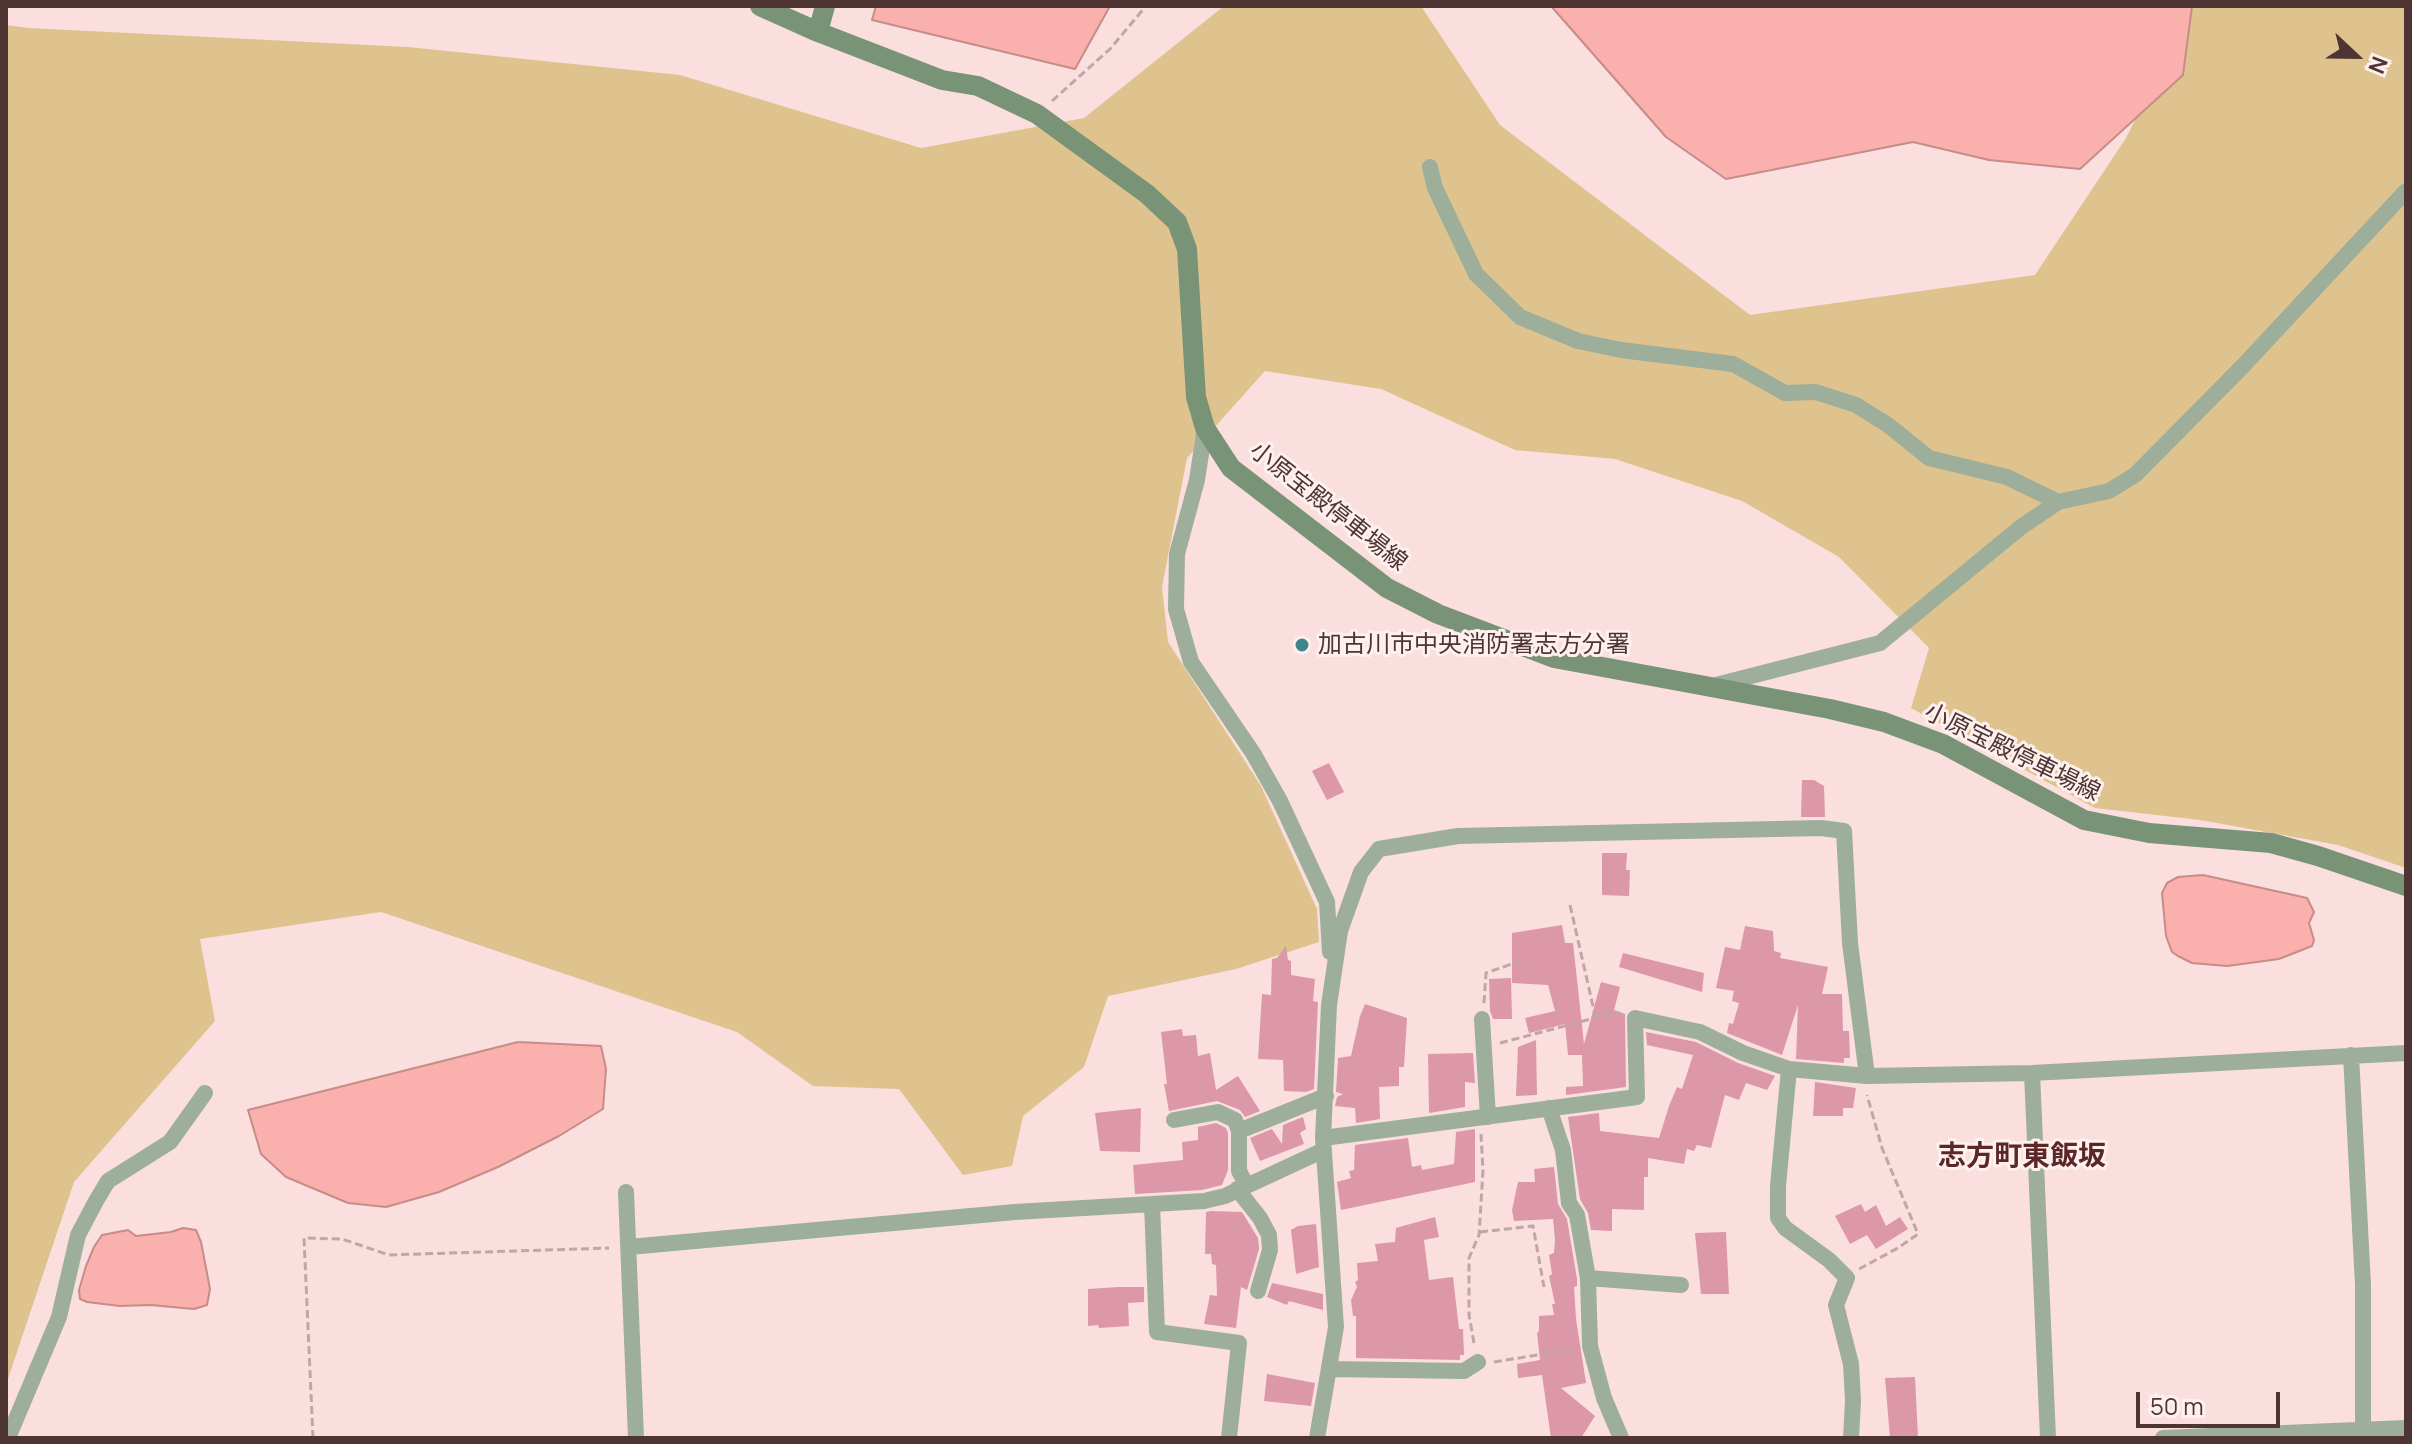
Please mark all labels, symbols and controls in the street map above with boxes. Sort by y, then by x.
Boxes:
north arrow [2316,16,2396,96]
text: N [2361,52,2395,78]
street label: 小原宝殿停車場線 [1243,437,1413,577]
place label: 加古川市中央消防署志方分署 [1318,631,1630,659]
marker: 加古川市中央消防署志方分署 [1293,636,1311,654]
street label: 小原宝殿停車場線 [1919,698,2105,808]
district label: 志方町東飯坂 [1938,1140,2106,1174]
scale bar [2140,1376,2284,1426]
text: 50 m [2150,1389,2204,1422]

